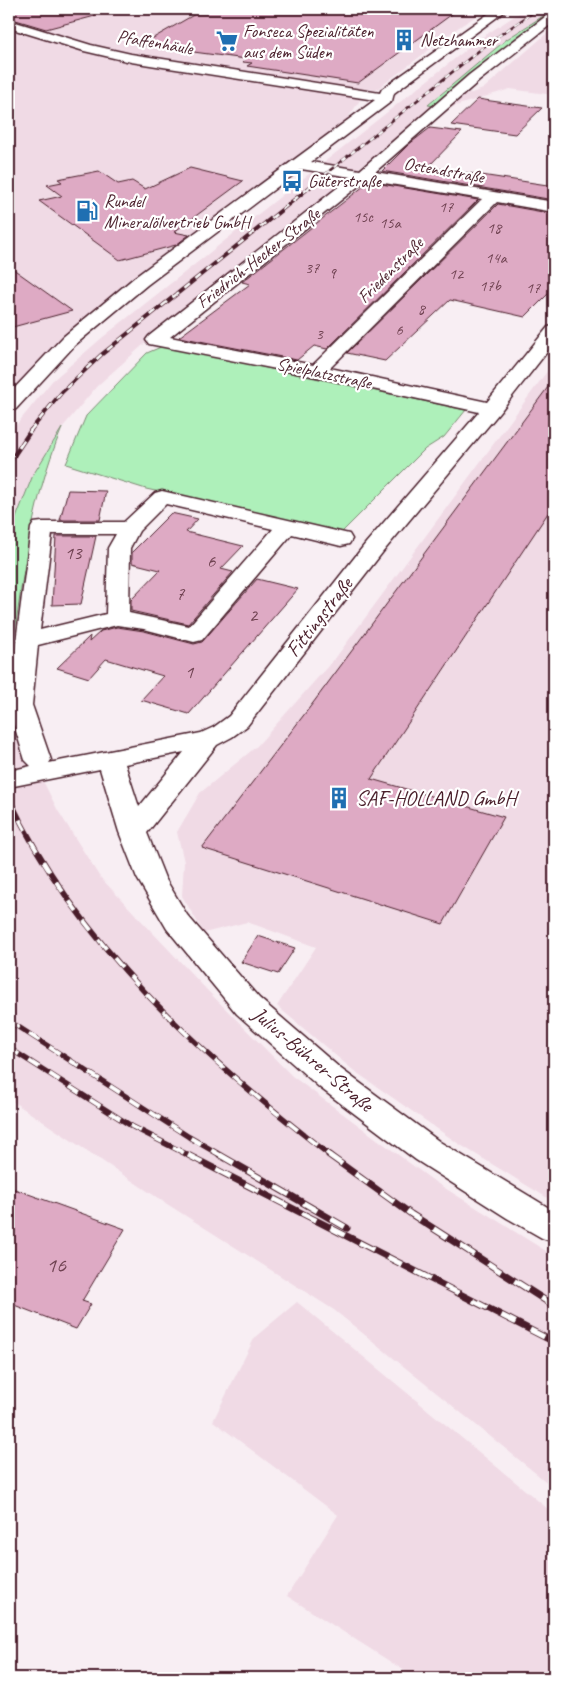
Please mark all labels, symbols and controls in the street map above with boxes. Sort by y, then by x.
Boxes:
place label: Fonseca Spezialitäten aus dem Süden [243,20,375,63]
street label: Pfaffenhäule [116,25,196,60]
building icon: Netzhammer [391,27,417,53]
supermarket icon: Fonseca Spezialitäten aus dem Süden [214,28,240,54]
place label: Netzhammer [420,29,499,51]
street label: Ostendstraße [402,152,487,188]
bus stop icon: Güterstraße [279,168,305,194]
place label: Güterstraße [308,170,382,192]
place label: Rundel Mineralölvertrieb GmbH [104,190,253,233]
house number: 17 [439,197,454,217]
fuel station icon: Rundel Mineralölvertrieb GmbH [74,198,100,224]
street label: Friedrich-Hecker-Straße [192,202,325,313]
house number: 15c [353,207,374,227]
house number: 15a [379,213,402,233]
house number: 18 [487,218,503,238]
street label: Friedenstraße [352,232,428,308]
house number: 14a [485,248,508,268]
house number: 37 [305,258,320,278]
house number: 9 [328,263,337,283]
house number: 12 [449,264,465,284]
house number: 17b [479,276,502,296]
house number: 17 [526,278,541,298]
house number: 8 [417,299,426,319]
house number: 6 [395,320,403,340]
house number: 3 [315,324,324,344]
street label: Spielplatzstraße [275,352,374,394]
house number: 13 [64,541,83,565]
house number: 6 [207,549,217,573]
street label: Fittingstraße [280,570,359,662]
house number: 7 [176,582,186,606]
house number: 2 [249,603,259,627]
house number: 1 [185,660,195,684]
building icon: SAF-HOLLAND GmbH [326,785,352,811]
place label: SAF-HOLLAND GmbH [356,785,519,811]
street label: Julius-Bührer-Straße [246,1000,380,1119]
house number: 16 [46,1251,67,1279]

